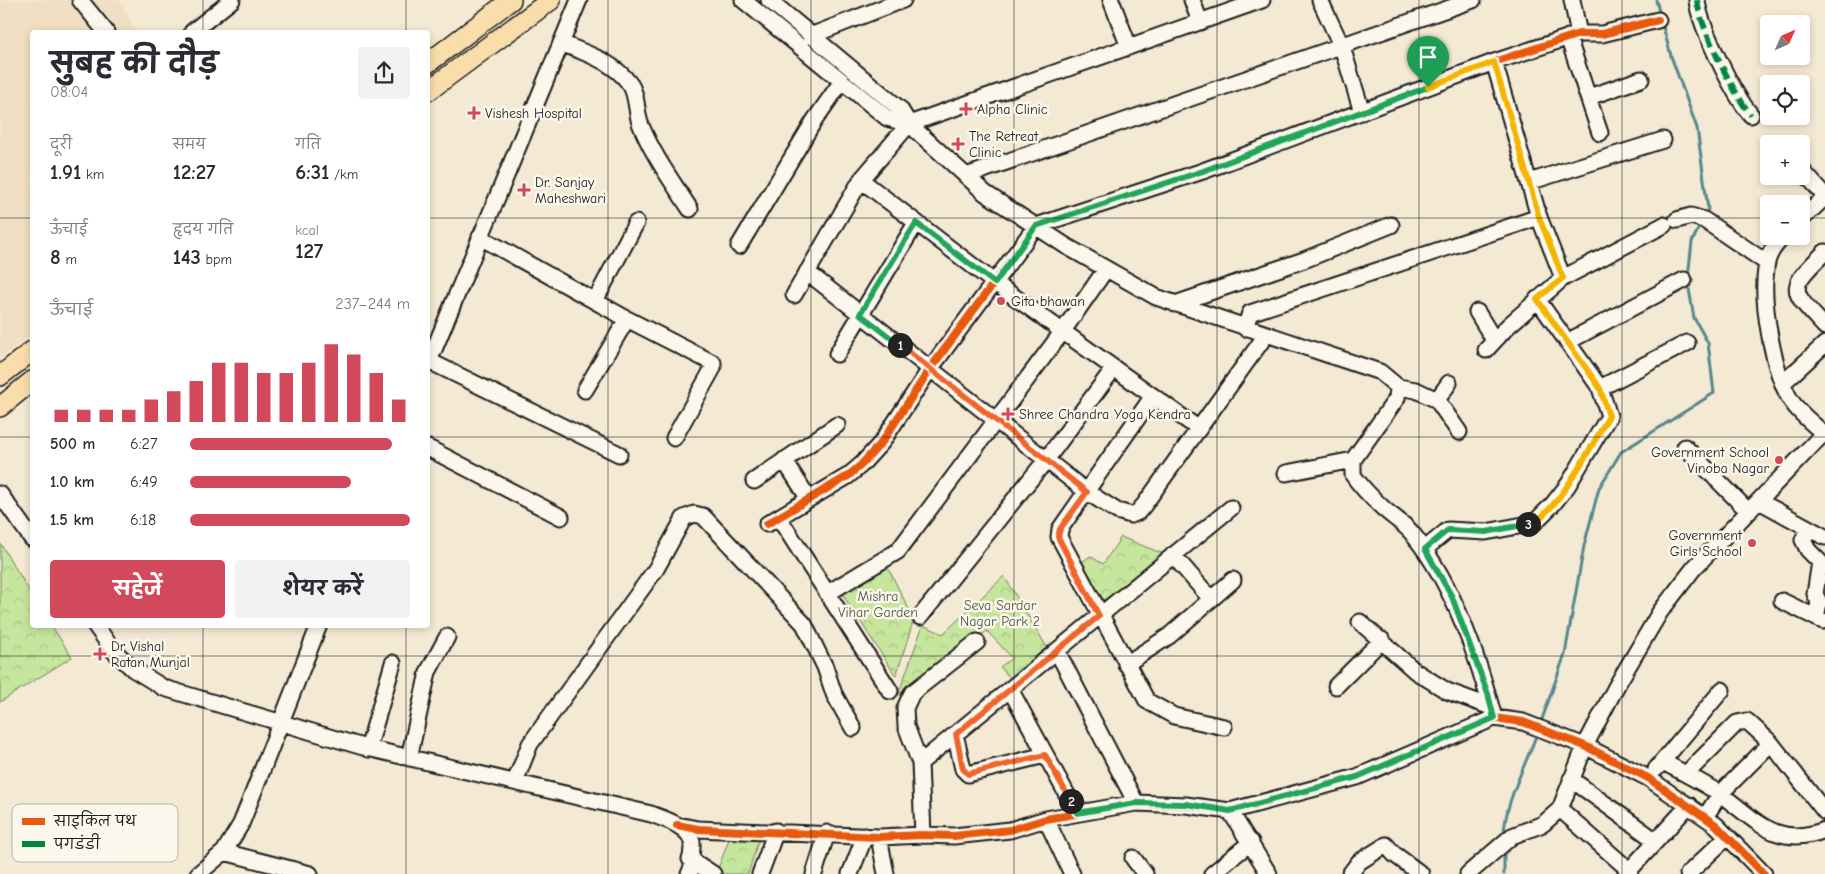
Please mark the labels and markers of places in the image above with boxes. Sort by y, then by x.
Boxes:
pin [1407,36,1449,87]
place label: Alpha Clinic [977,101,1048,118]
marker: Alpha Clinic [959,102,973,116]
place label: Vishesh Hospital [485,105,582,122]
marker: Vishesh Hospital [467,106,481,120]
place label: The Retreat Clinic [969,128,1039,161]
marker: The Retreat Clinic [951,137,965,151]
place label: Dr. Sanjay Maheshwari [535,174,606,207]
marker: Dr. Sanjay Maheshwari [517,183,531,197]
place label: Gita bhawan [1011,293,1085,310]
marker: Gita bhawan [995,295,1007,307]
pin: 1 [888,332,912,358]
place label: Shree Chandra Yoga Kendra [1019,406,1191,423]
marker: Shree Chandra Yoga Kendra [1001,407,1015,421]
place label: Government School Vinoba Nagar [1651,444,1769,477]
marker: Government School Vinoba Nagar [1773,454,1785,466]
pin: 3 [1516,512,1540,536]
place label: Government Girls School [1669,527,1743,560]
marker: Government Girls School [1746,537,1758,549]
place label: Dr Vishal Ratan Munjal [111,638,190,671]
marker: Dr Vishal Ratan Munjal [93,647,107,661]
pin: 2 [1058,788,1084,814]

